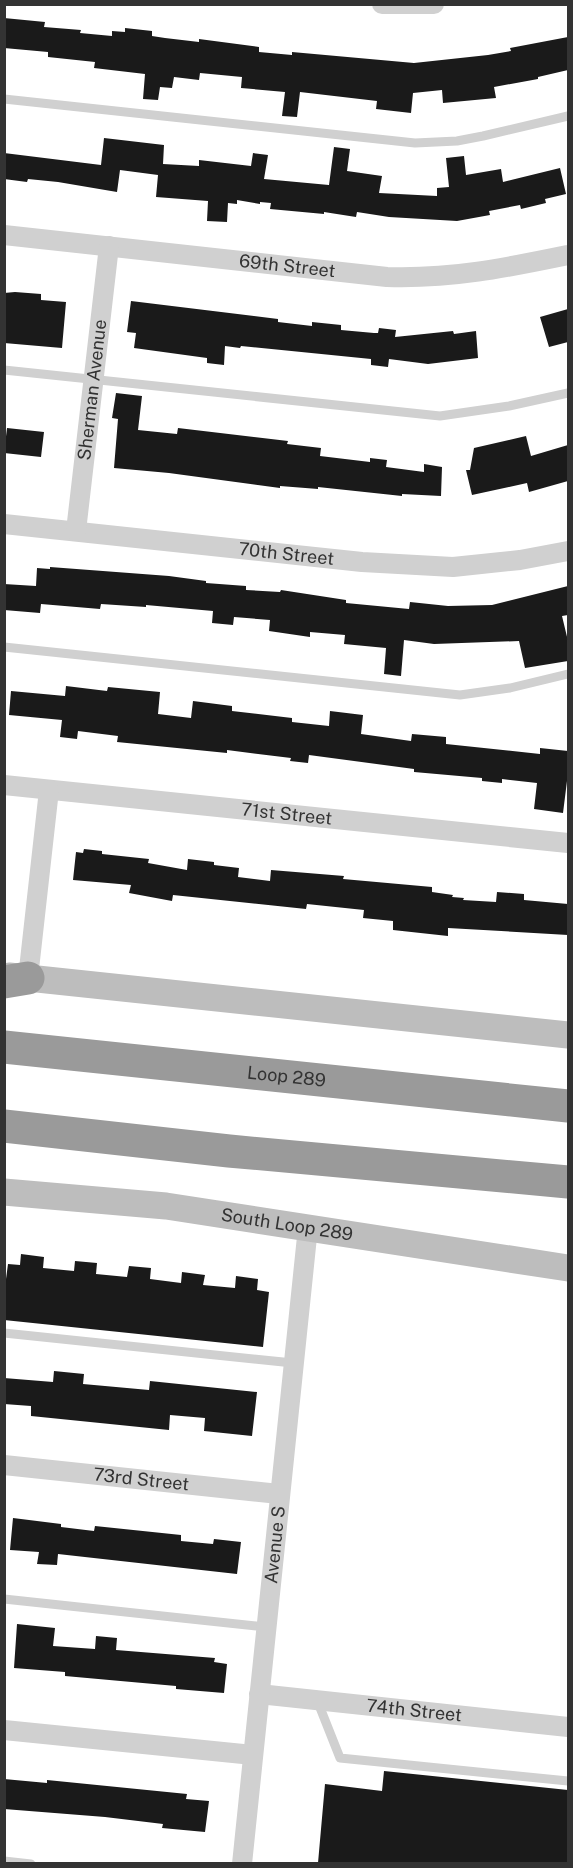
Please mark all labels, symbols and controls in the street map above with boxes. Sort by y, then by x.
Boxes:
street label: 69th Street [238,250,337,281]
street label: Sherman Avenue [73,318,110,462]
street label: 70th Street [238,538,335,569]
street label: 71st Street [240,798,333,829]
street label: Loop 289 [246,1062,327,1091]
street label: South Loop 289 [220,1204,355,1245]
street label: 73rd Street [92,1463,190,1494]
street label: Avenue S [260,1505,289,1585]
street label: 74th Street [365,1695,463,1726]

